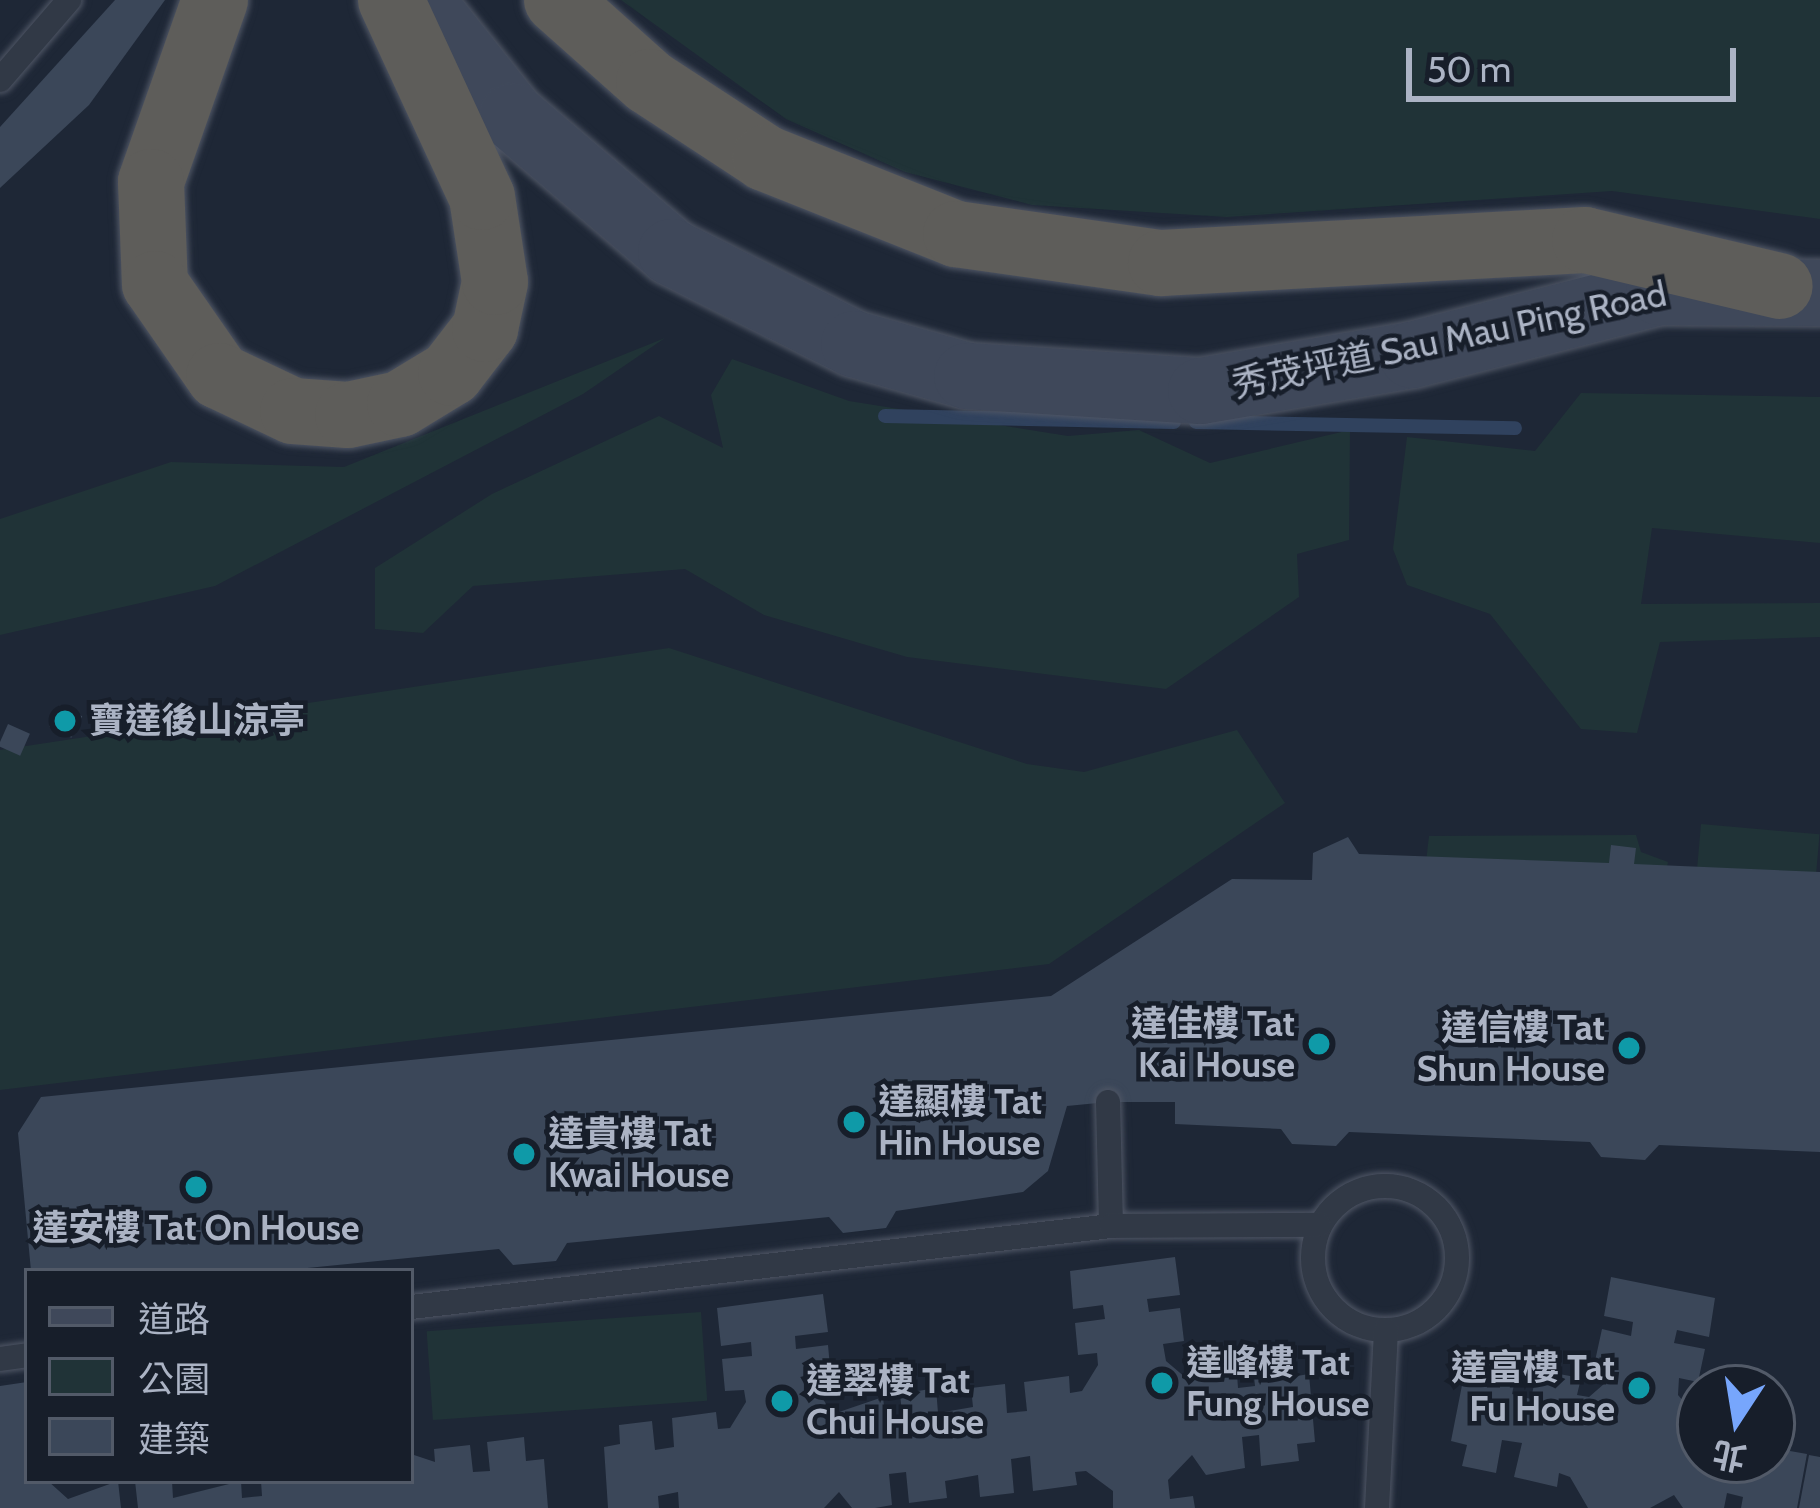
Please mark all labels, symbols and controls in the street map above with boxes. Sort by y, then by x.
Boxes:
scale bar [1412,24,1742,98]
text: 50 m [1427,47,1511,91]
street label: 秀茂坪道 Sau Mau Ping Road [1228,272,1670,406]
place label: 寶達後山涼亭 [89,699,305,743]
marker: 寶達後山涼亭 [52,708,78,734]
place label: 達佳樓 Tat Kai House [1131,1001,1295,1086]
place label: 達信樓 Tat Shun House [1417,1005,1605,1090]
marker: 達佳樓 Tat Kai House [1306,1031,1332,1057]
marker: 達信樓 Tat Shun House [1616,1035,1642,1061]
place label: 達顯樓 Tat Hin House [878,1079,1042,1164]
marker: 達顯樓 Tat Hin House [841,1109,867,1135]
place label: 達貴樓 Tat Kwai House [548,1111,730,1196]
marker: 達貴樓 Tat Kwai House [511,1141,537,1167]
marker: 達安樓 Tat On House [183,1174,209,1200]
place label: 達安樓 Tat On House [32,1206,360,1250]
legend [24,1268,414,1484]
text: 道路 [138,1297,210,1341]
place label: 達峰樓 Tat Fung House [1186,1340,1370,1425]
place label: 達富樓 Tat Fu House [1451,1345,1615,1430]
text: 公園 [138,1357,210,1401]
place label: 達翠樓 Tat Chui House [806,1358,984,1443]
north arrow [1676,1364,1796,1484]
marker: 達峰樓 Tat Fung House [1149,1370,1175,1396]
marker: 達富樓 Tat Fu House [1626,1375,1652,1401]
marker: 達翠樓 Tat Chui House [769,1388,795,1414]
text: 建築 [138,1417,210,1461]
text: 北 [1709,1433,1749,1479]

